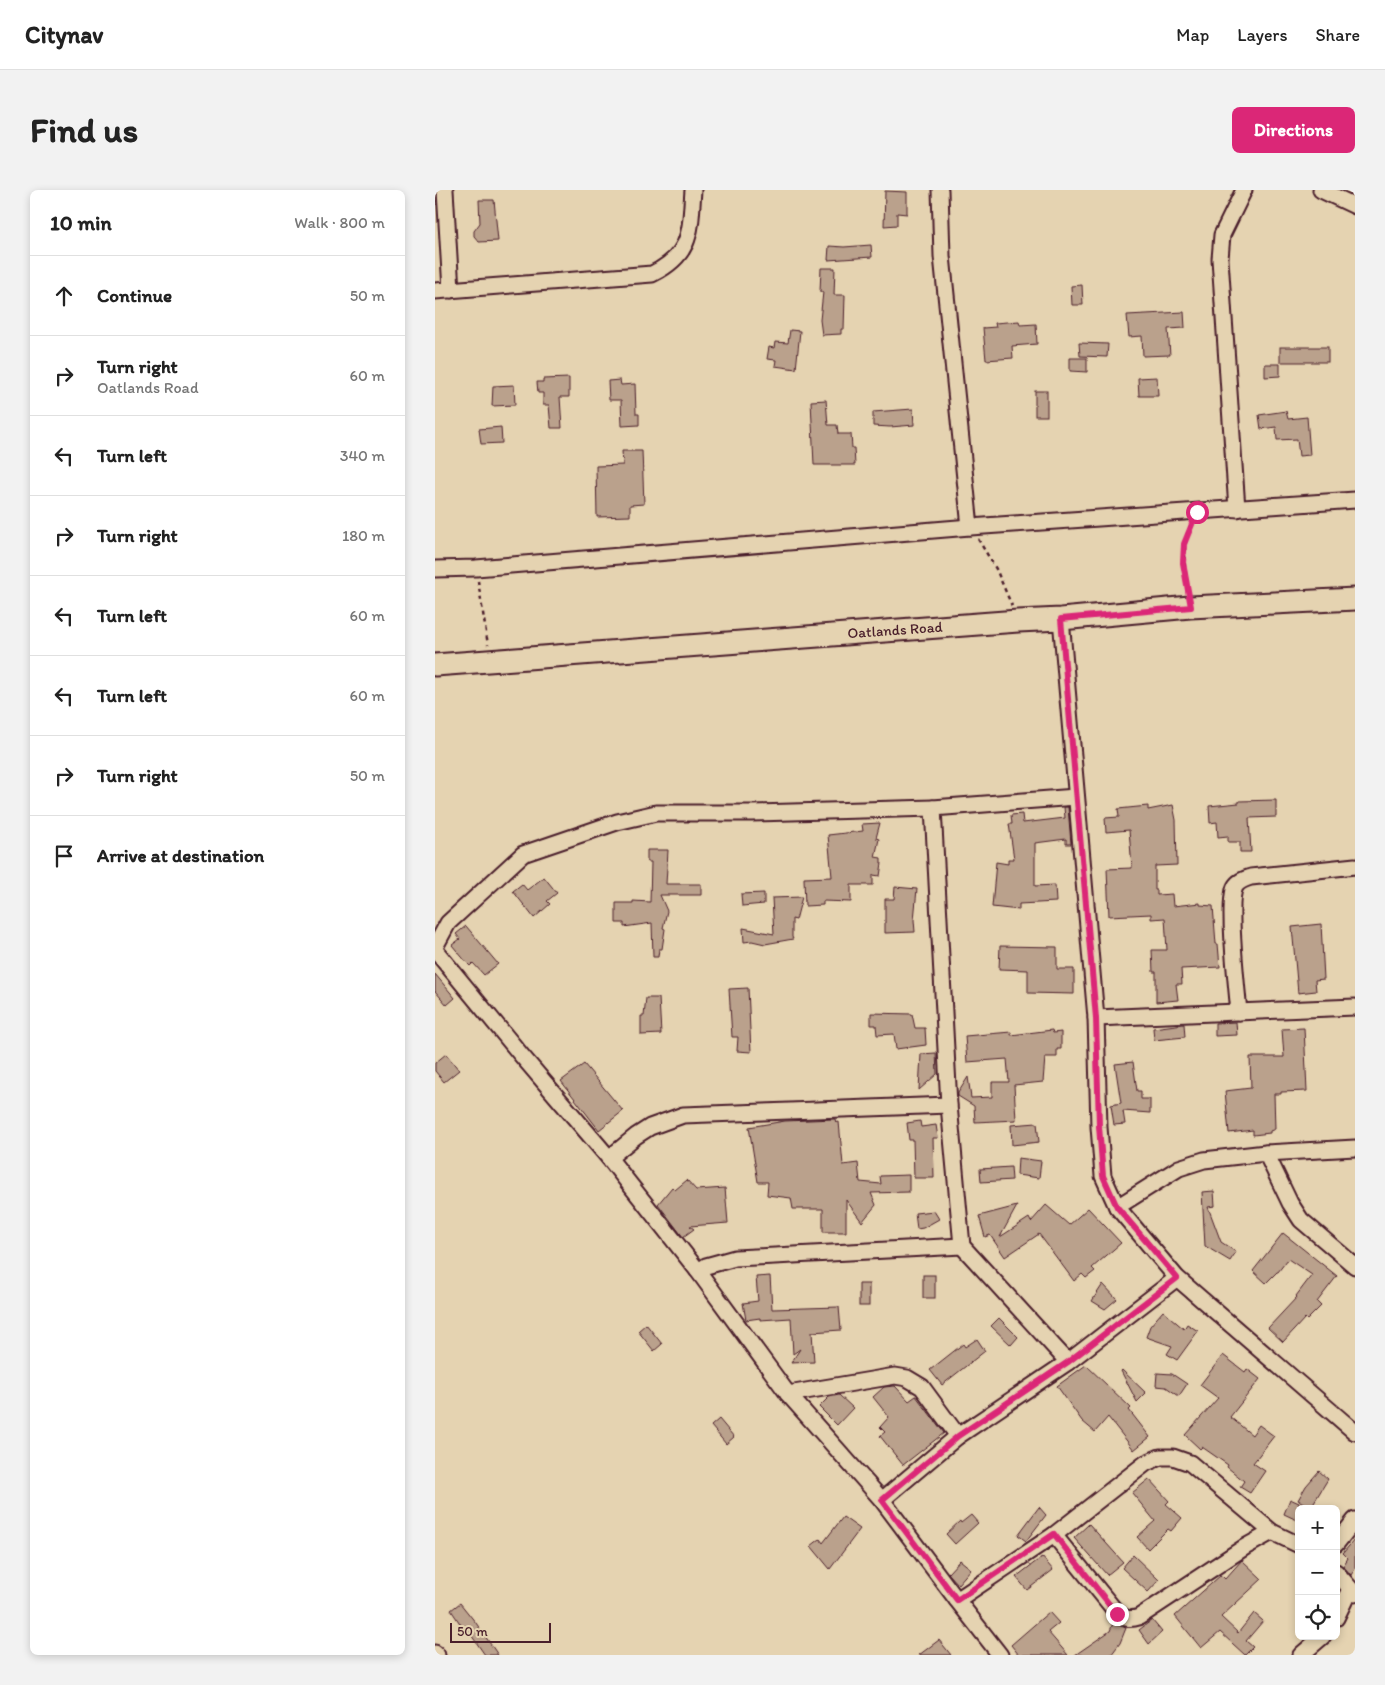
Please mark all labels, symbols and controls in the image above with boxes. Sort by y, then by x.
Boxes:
text: Citynav [25,20,103,49]
text: Map [1176,24,1209,46]
text: Layers [1237,24,1287,46]
text: Share [1315,24,1360,46]
button: Directions [1232,107,1355,153]
text: Find us [30,109,138,151]
text: 10 min [50,210,112,235]
text: Walk · 800 m [294,213,385,232]
icon: ahead [50,282,78,310]
text: Continue [97,284,172,307]
text: 50 m [350,286,385,305]
text: Turn right [97,355,178,378]
icon: right [50,362,78,390]
text: 60 m [350,366,385,385]
text: Oatlands Road [97,378,199,397]
icon: left [50,442,78,470]
text: Turn left [97,444,167,467]
text: 340 m [340,446,385,465]
route start [1186,501,1209,524]
icon: right [50,522,78,550]
text: Turn right [97,524,178,547]
text: 180 m [342,526,385,545]
icon: left [50,602,78,630]
text: Turn left [97,604,167,627]
text: 60 m [350,606,385,625]
street label: Oatlands Road [847,618,943,642]
icon: left [50,682,78,710]
text: Turn left [97,684,167,707]
text: 60 m [350,686,385,705]
icon: right [50,762,78,790]
text: Turn right [97,764,178,787]
text: 50 m [350,766,385,785]
icon: arrive [50,842,78,870]
text: Arrive at destination [97,844,264,867]
map controls [1295,1505,1340,1640]
button: + [1295,1505,1340,1550]
button: − [1295,1550,1340,1595]
button: locate [1295,1595,1340,1640]
route end [1106,1603,1129,1626]
scale bar [450,1620,551,1643]
text: 50 m [457,1623,488,1640]

